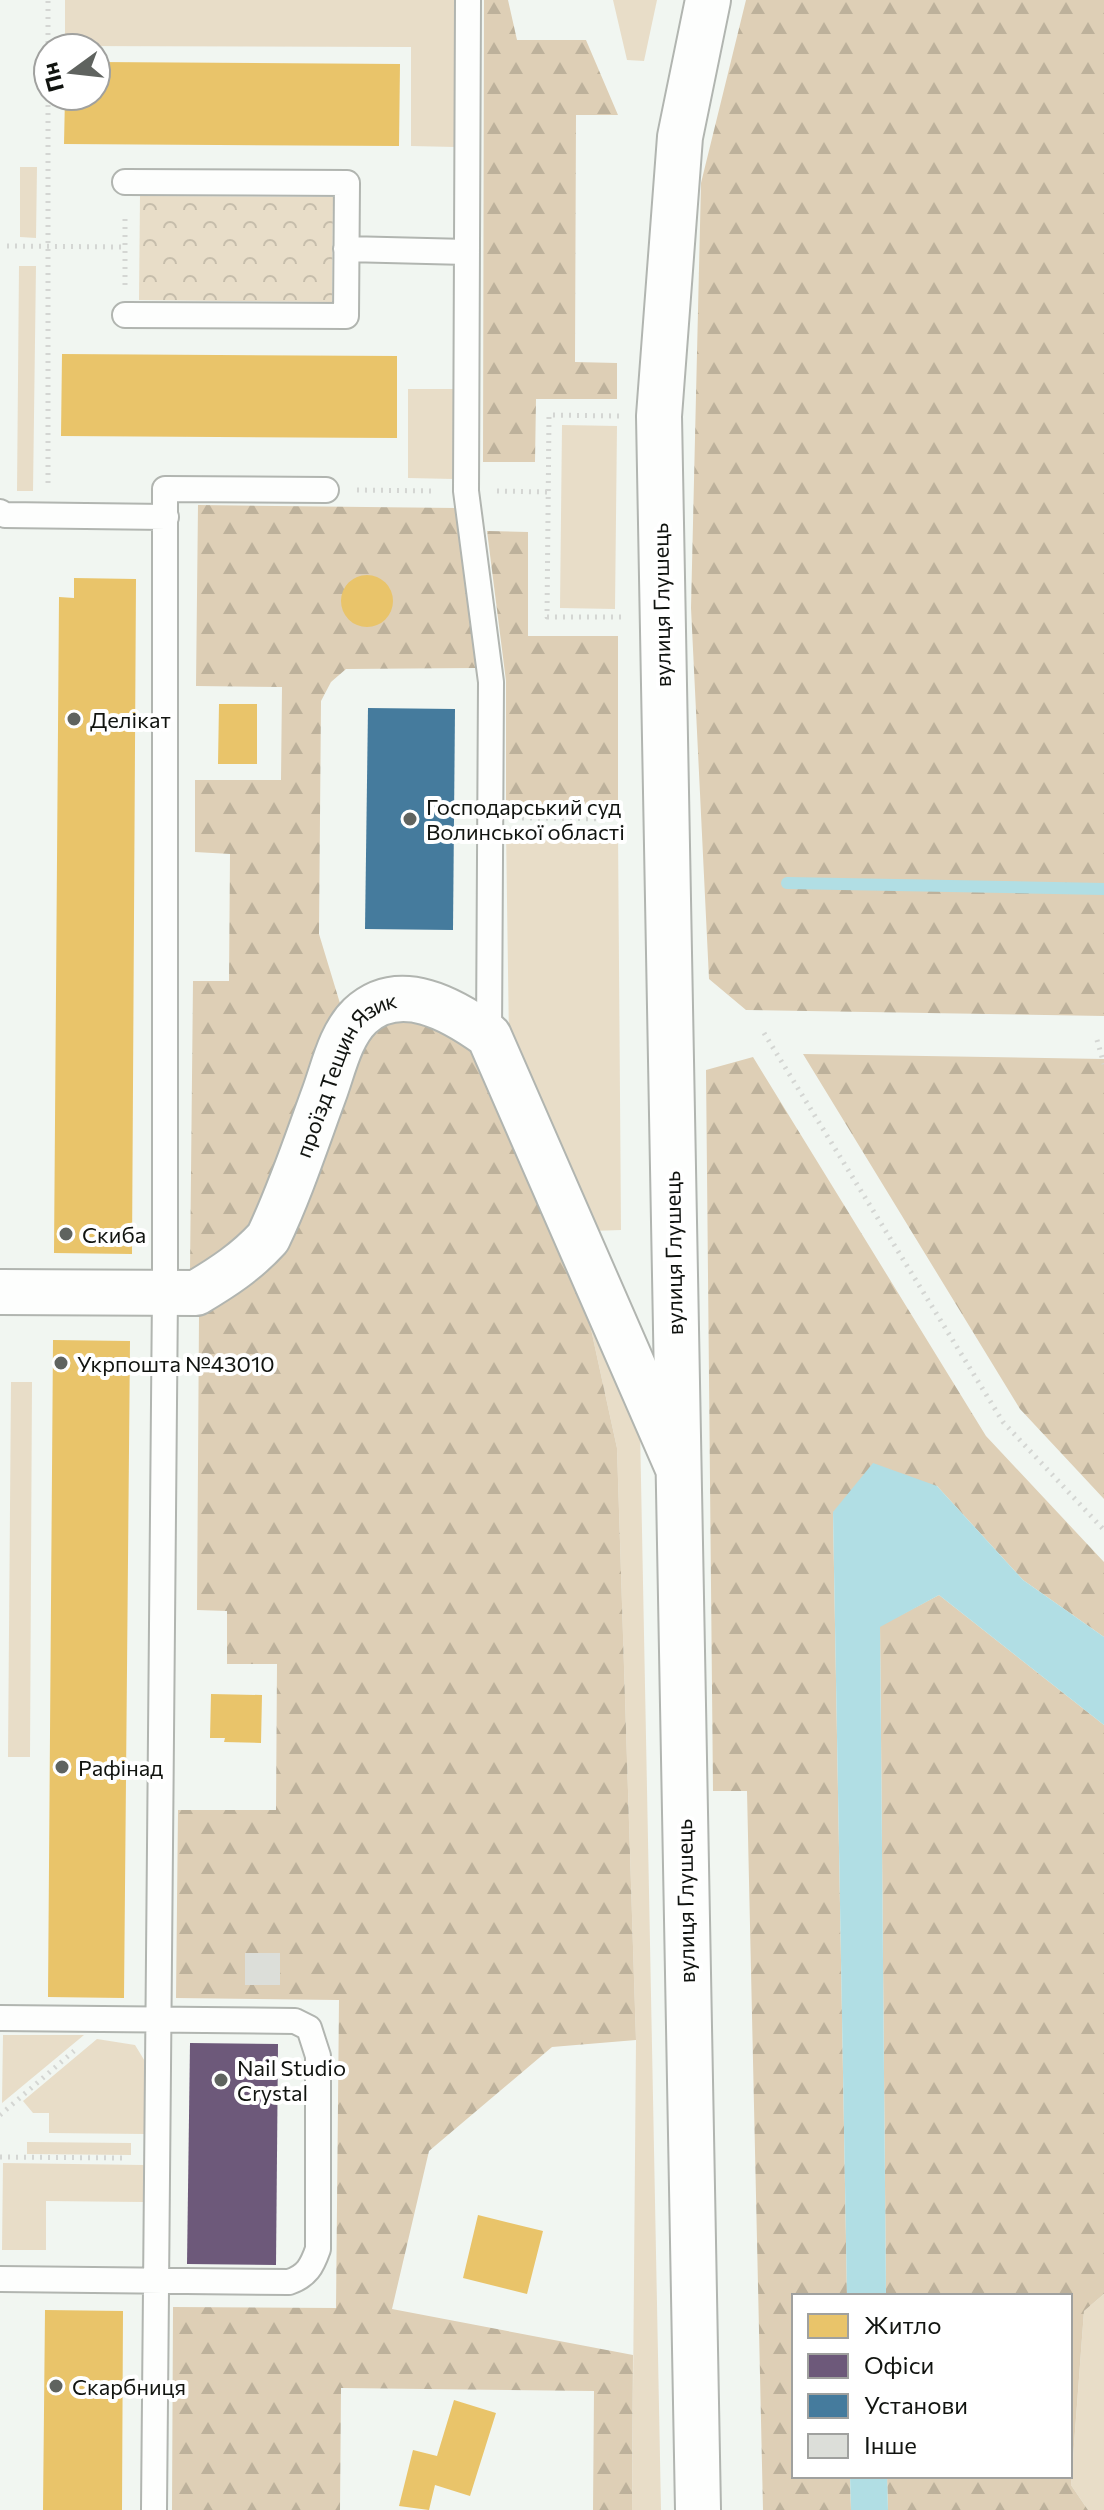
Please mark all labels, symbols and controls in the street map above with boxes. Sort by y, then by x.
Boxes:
north arrow [32,32,112,112]
text: Пн [35,60,69,95]
street label: вулиця Глушець [646,523,676,687]
place label: Делікат [90,706,171,733]
marker: Делікат [65,710,83,728]
place label: Господарський суд Волинської області [426,793,625,845]
marker: Господарський суд Волинської області [401,810,419,828]
street label: проїзд Тещин Язик [289,986,399,1161]
street label: вулиця Глушець [658,1171,688,1335]
place label: Скиба [82,1221,146,1248]
marker: Скиба [57,1225,75,1243]
place label: Укрпошта №43010 [77,1350,275,1377]
marker: Укрпошта №43010 [52,1354,70,1372]
place label: Рафінад [78,1754,163,1781]
marker: Рафінад [53,1758,71,1776]
street label: вулиця Глушець [670,1819,700,1983]
place label: Nail Studio Crystal [237,2054,346,2106]
marker: Nail Studio Crystal [212,2071,230,2089]
legend [792,2294,1072,2478]
text: Житло [864,2310,942,2339]
text: Офіси [864,2350,934,2379]
place label: Скарбниця [72,2373,186,2400]
marker: Скарбниця [47,2377,65,2395]
text: Установи [864,2390,968,2419]
text: Інше [864,2430,917,2459]

